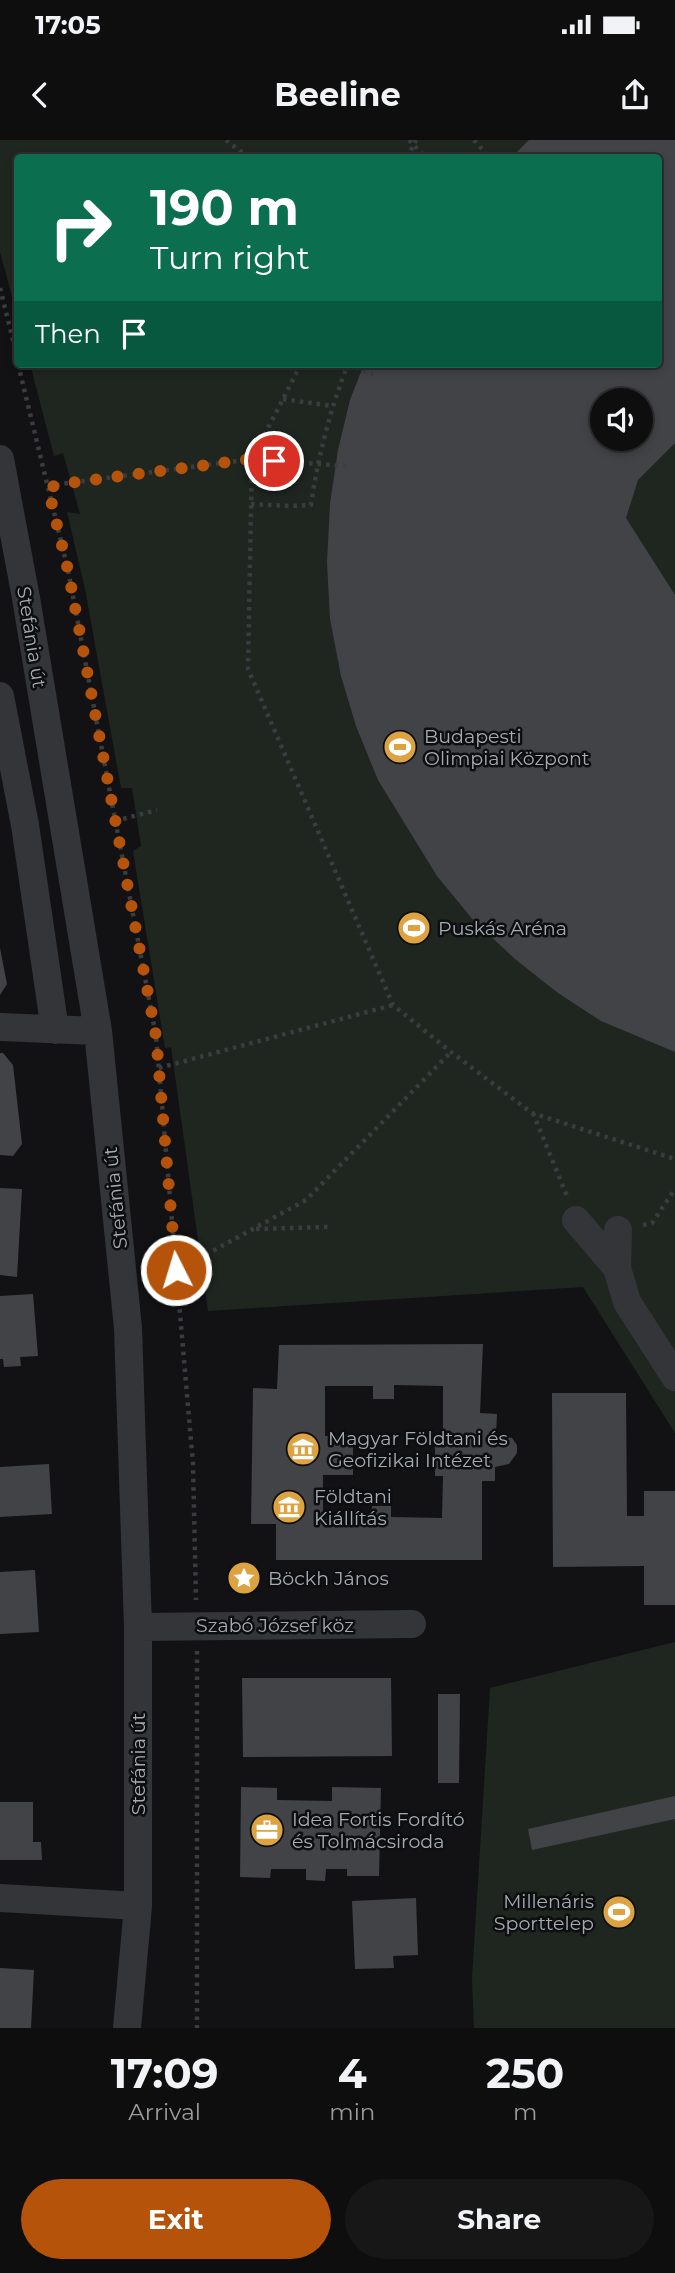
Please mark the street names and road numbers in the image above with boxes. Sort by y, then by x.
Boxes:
street label: Stefánia út [12,585,51,690]
street label: Stefánia út [99,1145,132,1250]
street label: Szabó József köz [196,1614,354,1637]
street label: Stefánia út [127,1712,150,1815]

